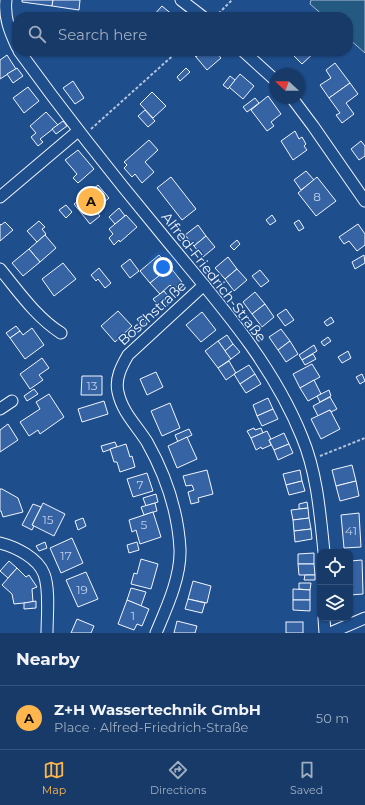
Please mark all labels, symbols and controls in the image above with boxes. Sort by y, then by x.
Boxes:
search box [12,12,353,56]
icon: search [26,23,48,45]
text: Search here [58,25,147,44]
north arrow [269,68,305,104]
pin: A [78,186,104,216]
house number: 8 [313,189,321,204]
street label: Alfred-Friedrich-Straße [158,208,270,346]
your location [153,257,173,277]
street label: Boschstraße [114,277,190,349]
house number: 13 [86,378,98,393]
house number: 7 [136,477,144,492]
house number: 15 [42,512,54,527]
house number: 5 [141,517,148,532]
house number: 41 [345,523,357,538]
house number: 17 [60,548,72,563]
map controls [317,549,353,621]
button: locate [317,549,353,585]
house number: 19 [76,582,88,597]
button: layers [317,585,353,621]
house number: 1 [131,608,135,623]
text: Nearby [16,649,80,669]
text: Z+H Wassertechnik GmbH [54,700,261,719]
text: A [24,710,34,726]
text: 50 m [316,710,349,726]
text: Place · Alfred-Friedrich-Straße [54,719,248,735]
tab: Map [42,759,66,797]
tab: Directions [150,759,206,797]
tab: Saved [290,759,323,797]

